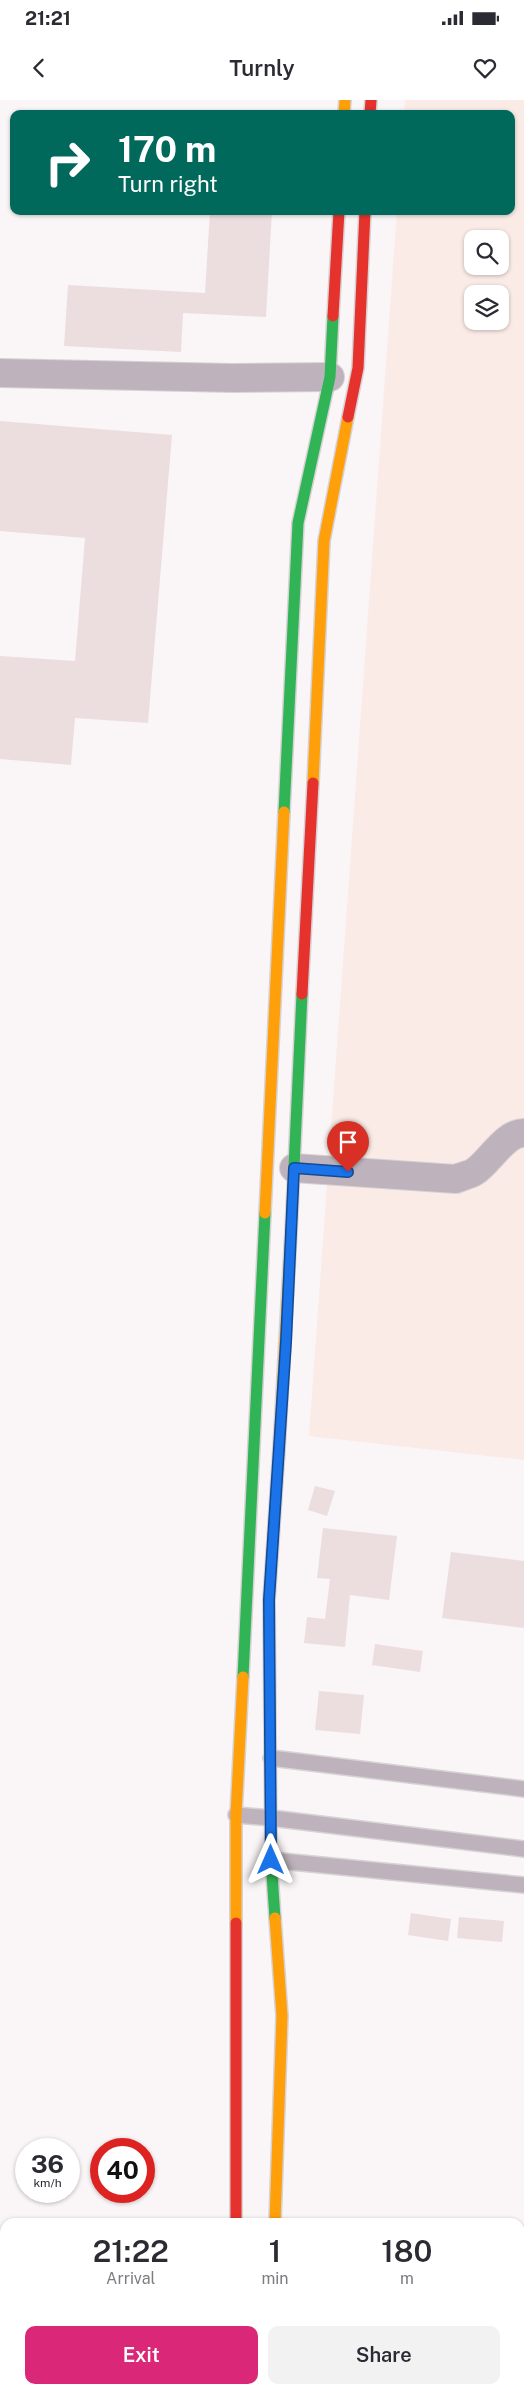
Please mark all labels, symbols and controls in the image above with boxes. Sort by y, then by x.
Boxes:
text: 21:21 [25,7,71,29]
icon: back [25,54,53,82]
icon: heart [471,54,499,82]
text: Turnly [229,55,295,81]
text: 170 m [118,129,216,170]
icon: right [35,130,100,195]
text: Turn right [118,171,218,197]
map controls [464,230,509,330]
button: search [464,230,509,275]
button: layers [464,285,509,330]
pin [327,1121,369,1172]
icon: arrive [334,1128,362,1156]
position arrow [244,1833,296,1885]
speed limit sign: 40 [90,2138,155,2203]
text: 36 [31,2149,64,2179]
text: km/h [33,2176,62,2190]
text: 21:22 [93,2233,169,2269]
text: 1 [269,2233,281,2269]
text: 180 [381,2233,432,2269]
text: Arrival [106,2269,155,2288]
text: min [261,2269,289,2288]
text: m [400,2269,414,2288]
button: Exit [25,2326,258,2384]
button: Share [268,2326,500,2384]

